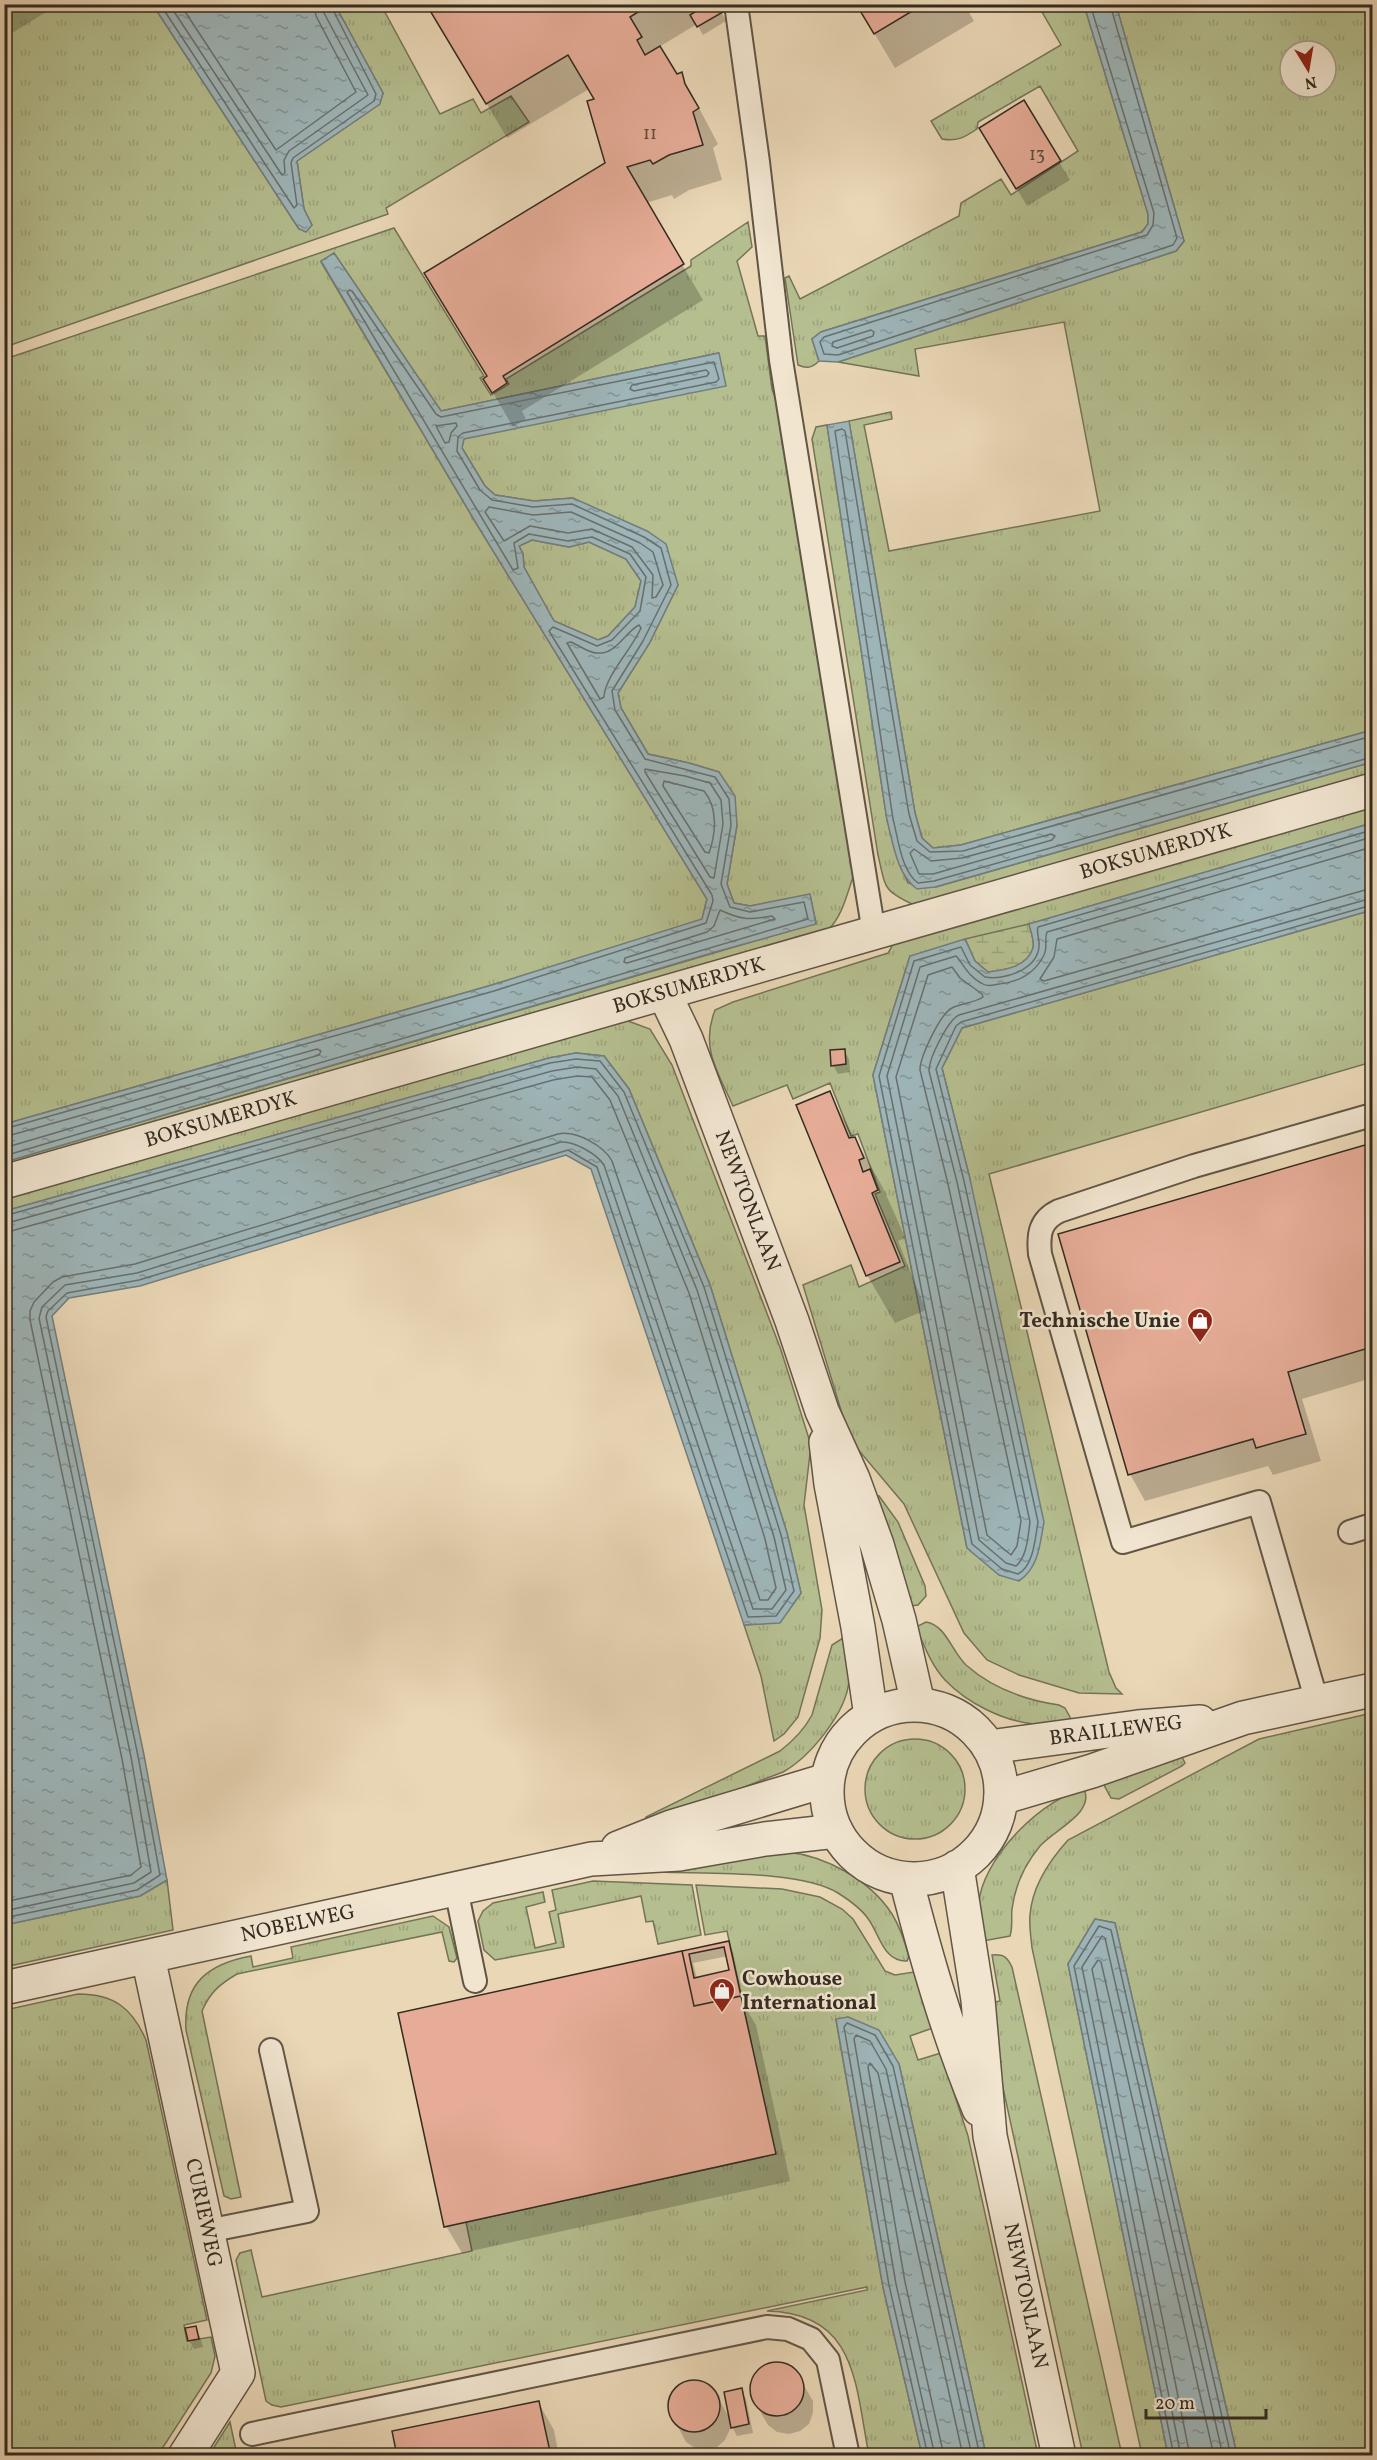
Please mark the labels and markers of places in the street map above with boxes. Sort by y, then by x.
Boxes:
shop icon: Technische Unie [1185,1306,1215,1344]
place label: Technische Unie [1019,1307,1180,1336]
place label: Cowhouse International [742,1965,877,2018]
shop icon: Cowhouse International [707,1976,737,2014]

